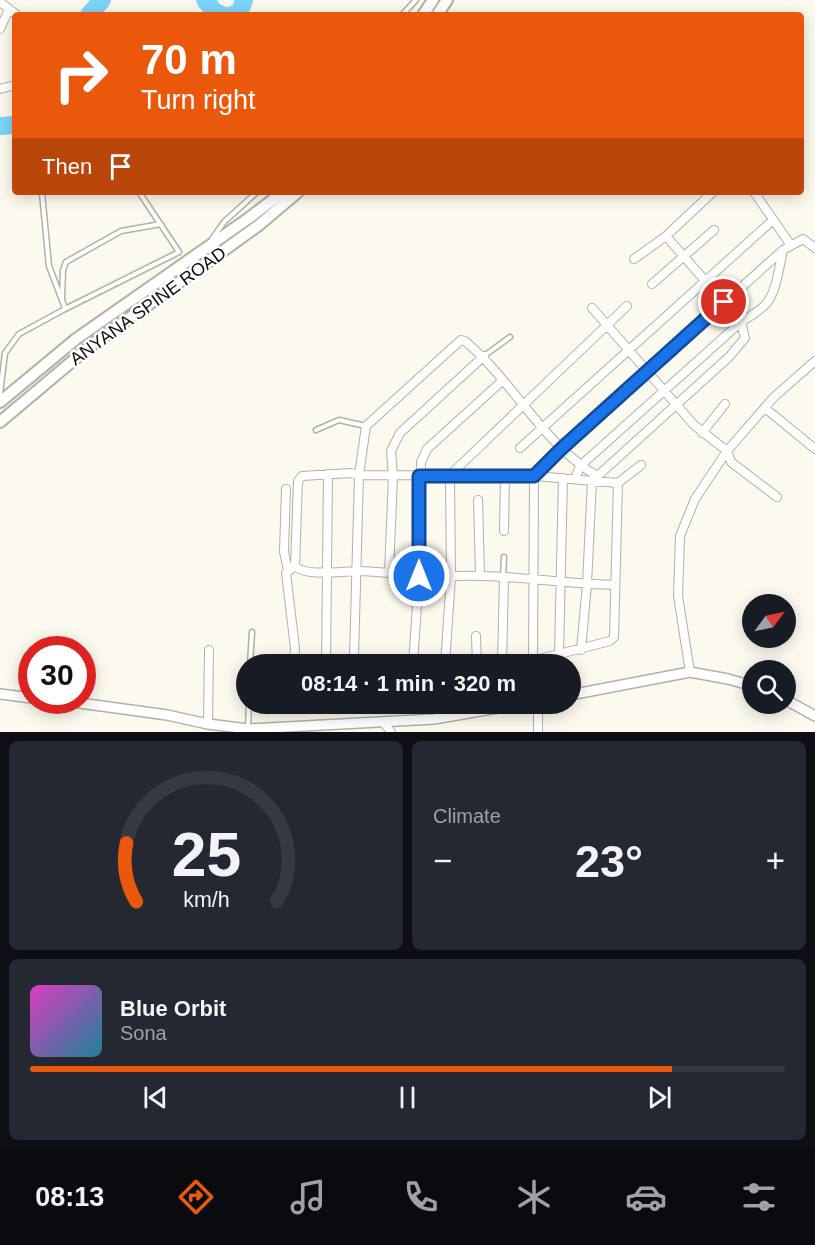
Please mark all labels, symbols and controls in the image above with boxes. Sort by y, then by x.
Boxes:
icon: right [42,36,120,114]
text: 70 m [141,36,237,83]
text: Turn right [141,85,256,115]
icon: arrive [104,150,137,183]
text: Then [42,154,92,179]
street label: ANYANA SPINE ROAD [66,243,230,369]
pin [698,276,749,327]
icon: arrive [707,285,740,318]
position arrow [387,544,451,608]
north arrow [742,594,796,648]
map controls [742,594,796,714]
speed limit sign: 30 [18,636,96,714]
button: search [742,660,796,714]
text: 08:14 · 1 min · 320 m [301,671,516,696]
text: Climate [433,805,501,827]
text: 25 [171,820,241,889]
text: 23° [575,836,643,887]
text: − [433,842,452,879]
text: + [766,842,785,879]
text: km/h [183,889,229,913]
text: Blue Orbit [120,996,226,1021]
text: Sona [120,1022,167,1044]
icon: previous [139,1081,172,1114]
icon: pause [391,1081,424,1114]
icon: next [643,1081,676,1114]
icon: directions [175,1176,217,1218]
icon: music [287,1176,329,1218]
icon: phone [400,1176,442,1218]
icon: climate [513,1176,555,1218]
icon: car [625,1176,667,1218]
icon: filters [738,1176,780,1218]
text: 08:13 [35,1182,104,1212]

